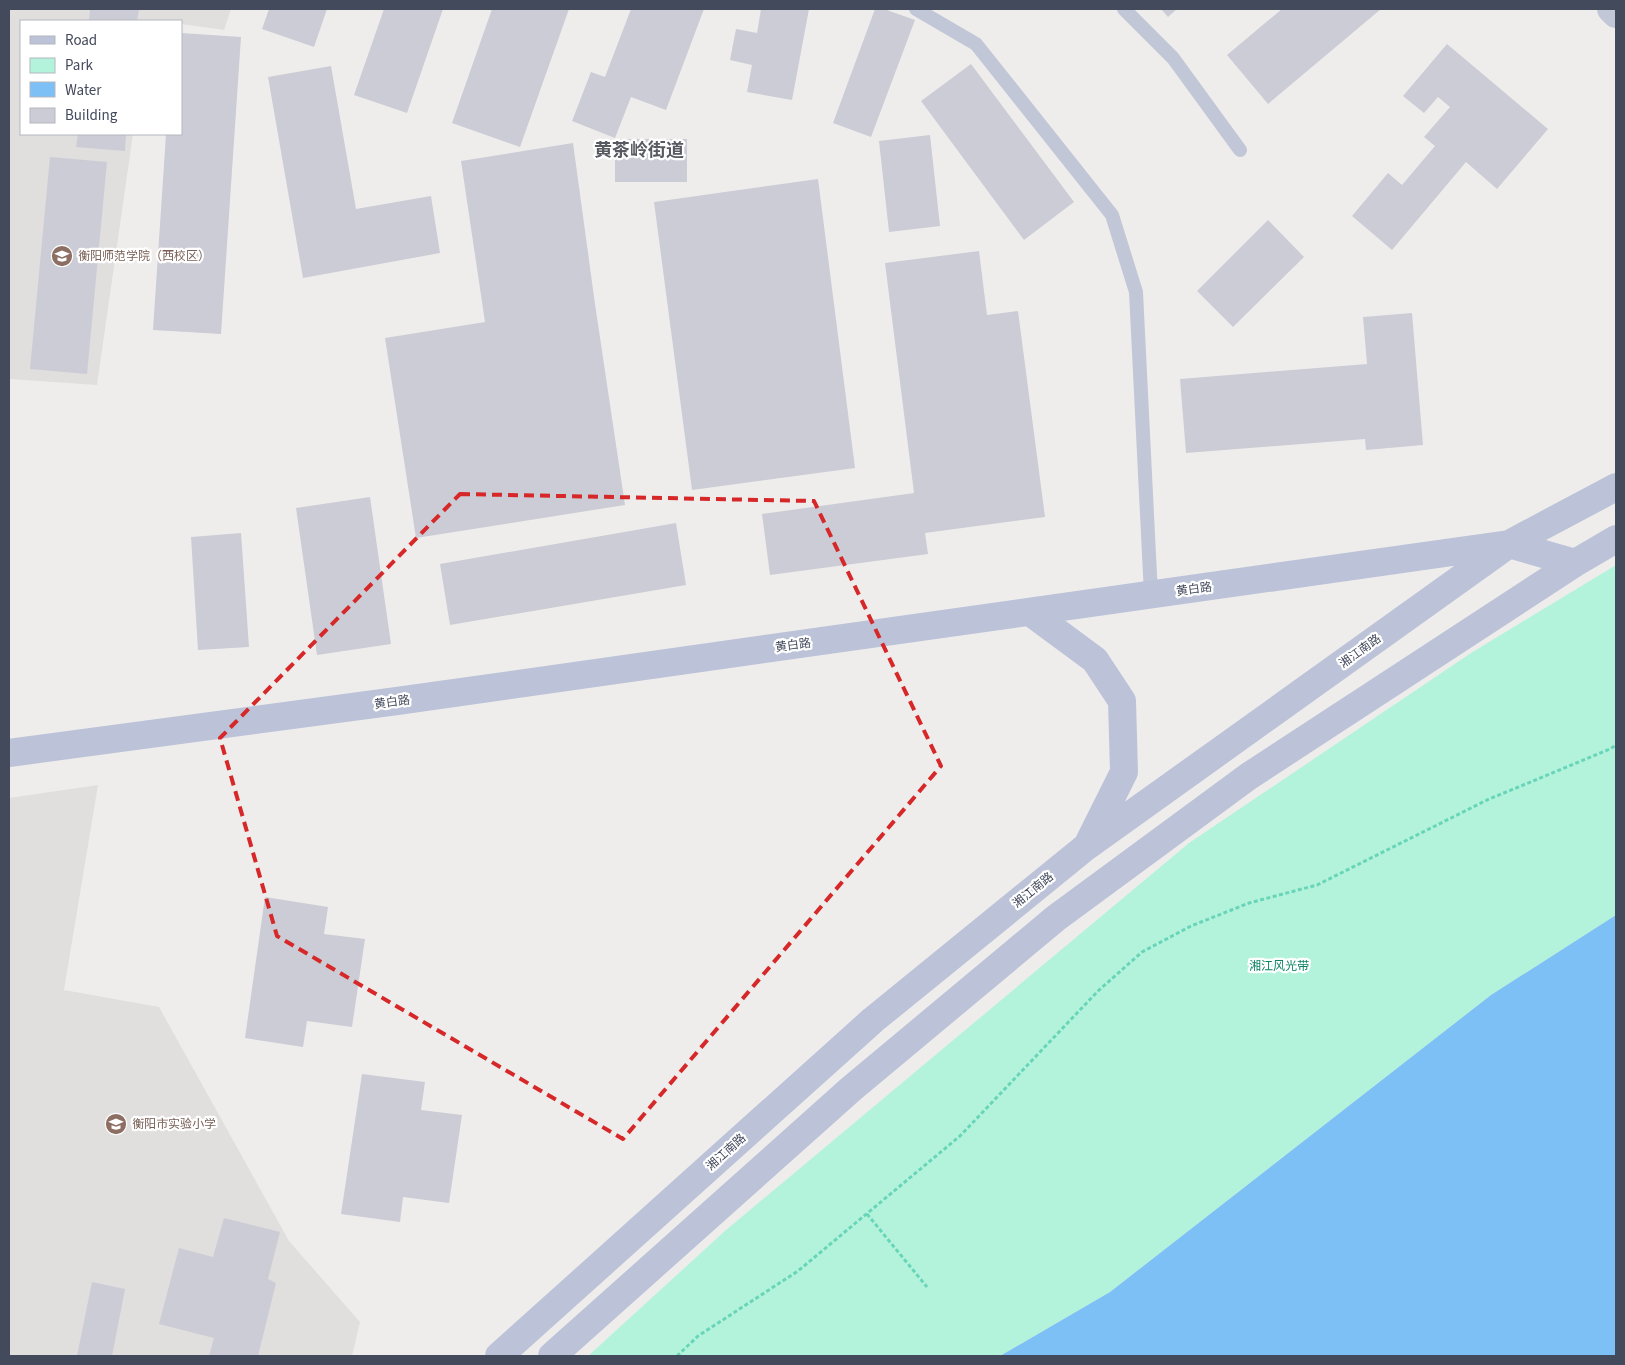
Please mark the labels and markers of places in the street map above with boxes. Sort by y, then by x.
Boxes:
school or university icon: 衡阳师范学院（西校区） [50,244,74,268]
place label: 衡阳师范学院（西校区） [78,248,210,265]
school or university icon: 衡阳市实验小学 [104,1112,128,1136]
place label: 衡阳市实验小学 [132,1116,216,1133]

